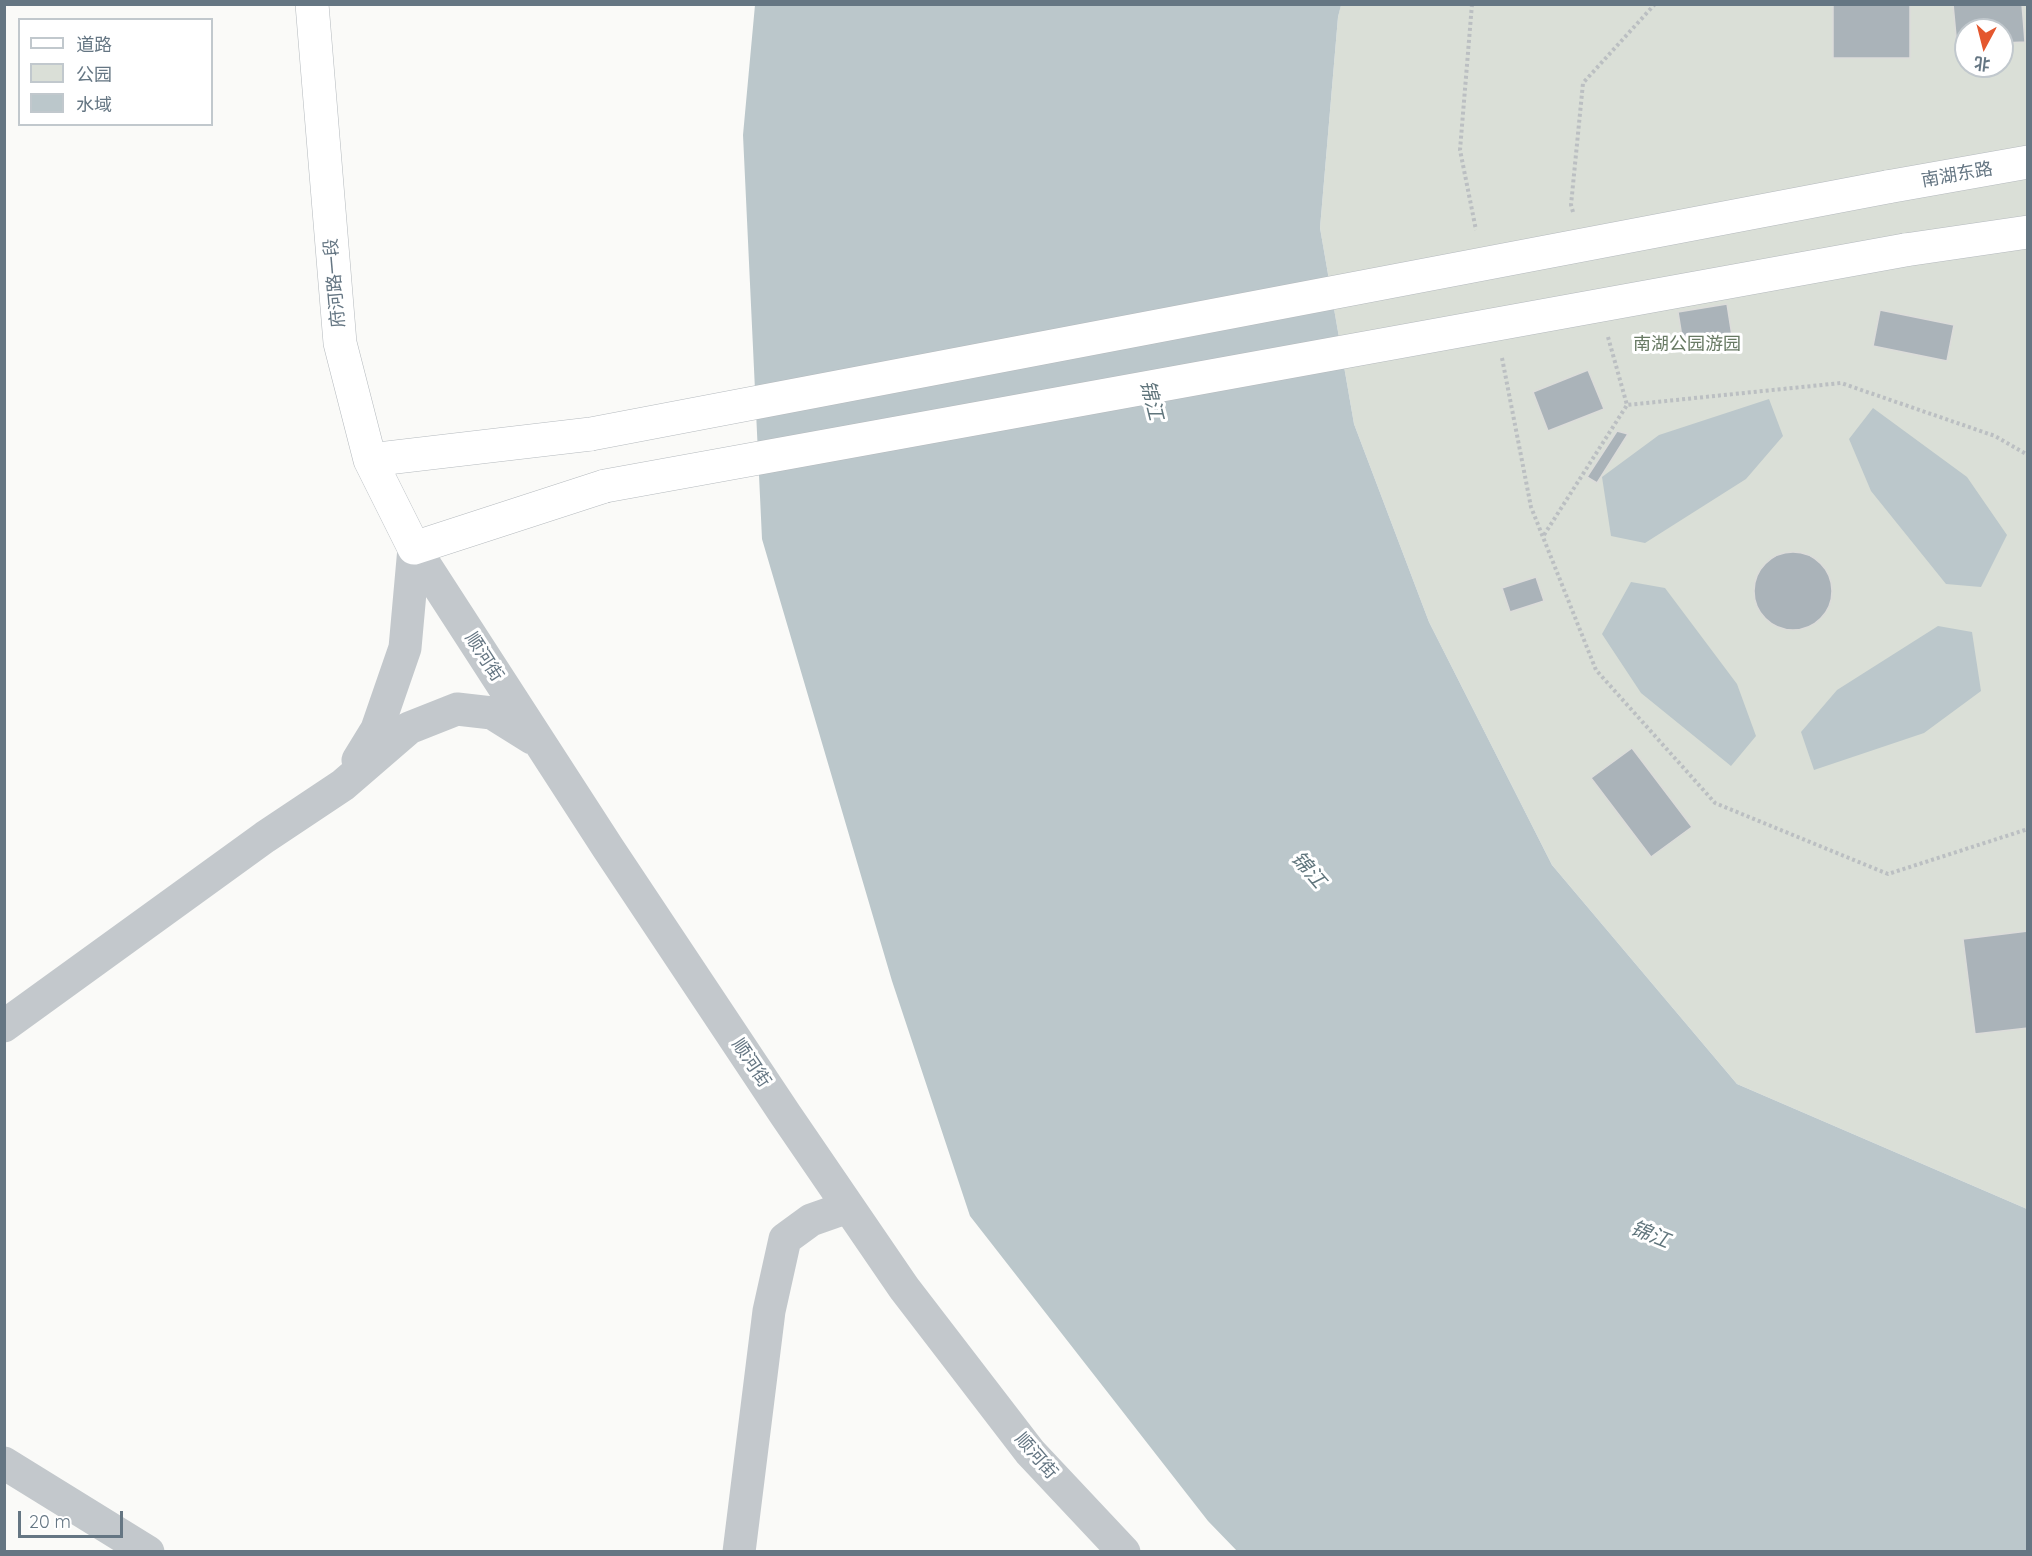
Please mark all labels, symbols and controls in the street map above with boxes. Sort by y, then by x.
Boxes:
legend [18,18,213,126]
north arrow [1954,18,2014,78]
text: 道路 [76,33,112,56]
text: 北 [1973,53,1991,75]
text: 公园 [76,63,112,86]
text: 水域 [76,93,112,116]
street label: 南湖东路 [1920,158,1994,192]
street label: 府河路一段 [320,237,350,329]
park label: 南湖公园游园 [1633,334,1741,356]
water label: 锦江 [1135,378,1167,422]
street label: 顺河街 [460,628,508,686]
water label: 锦江 [1286,847,1330,893]
street label: 顺河街 [727,1035,775,1091]
water label: 锦江 [1627,1216,1673,1254]
street label: 顺河街 [1010,1429,1062,1483]
scale bar [21,1499,126,1537]
text: 20 m [29,1510,71,1533]

